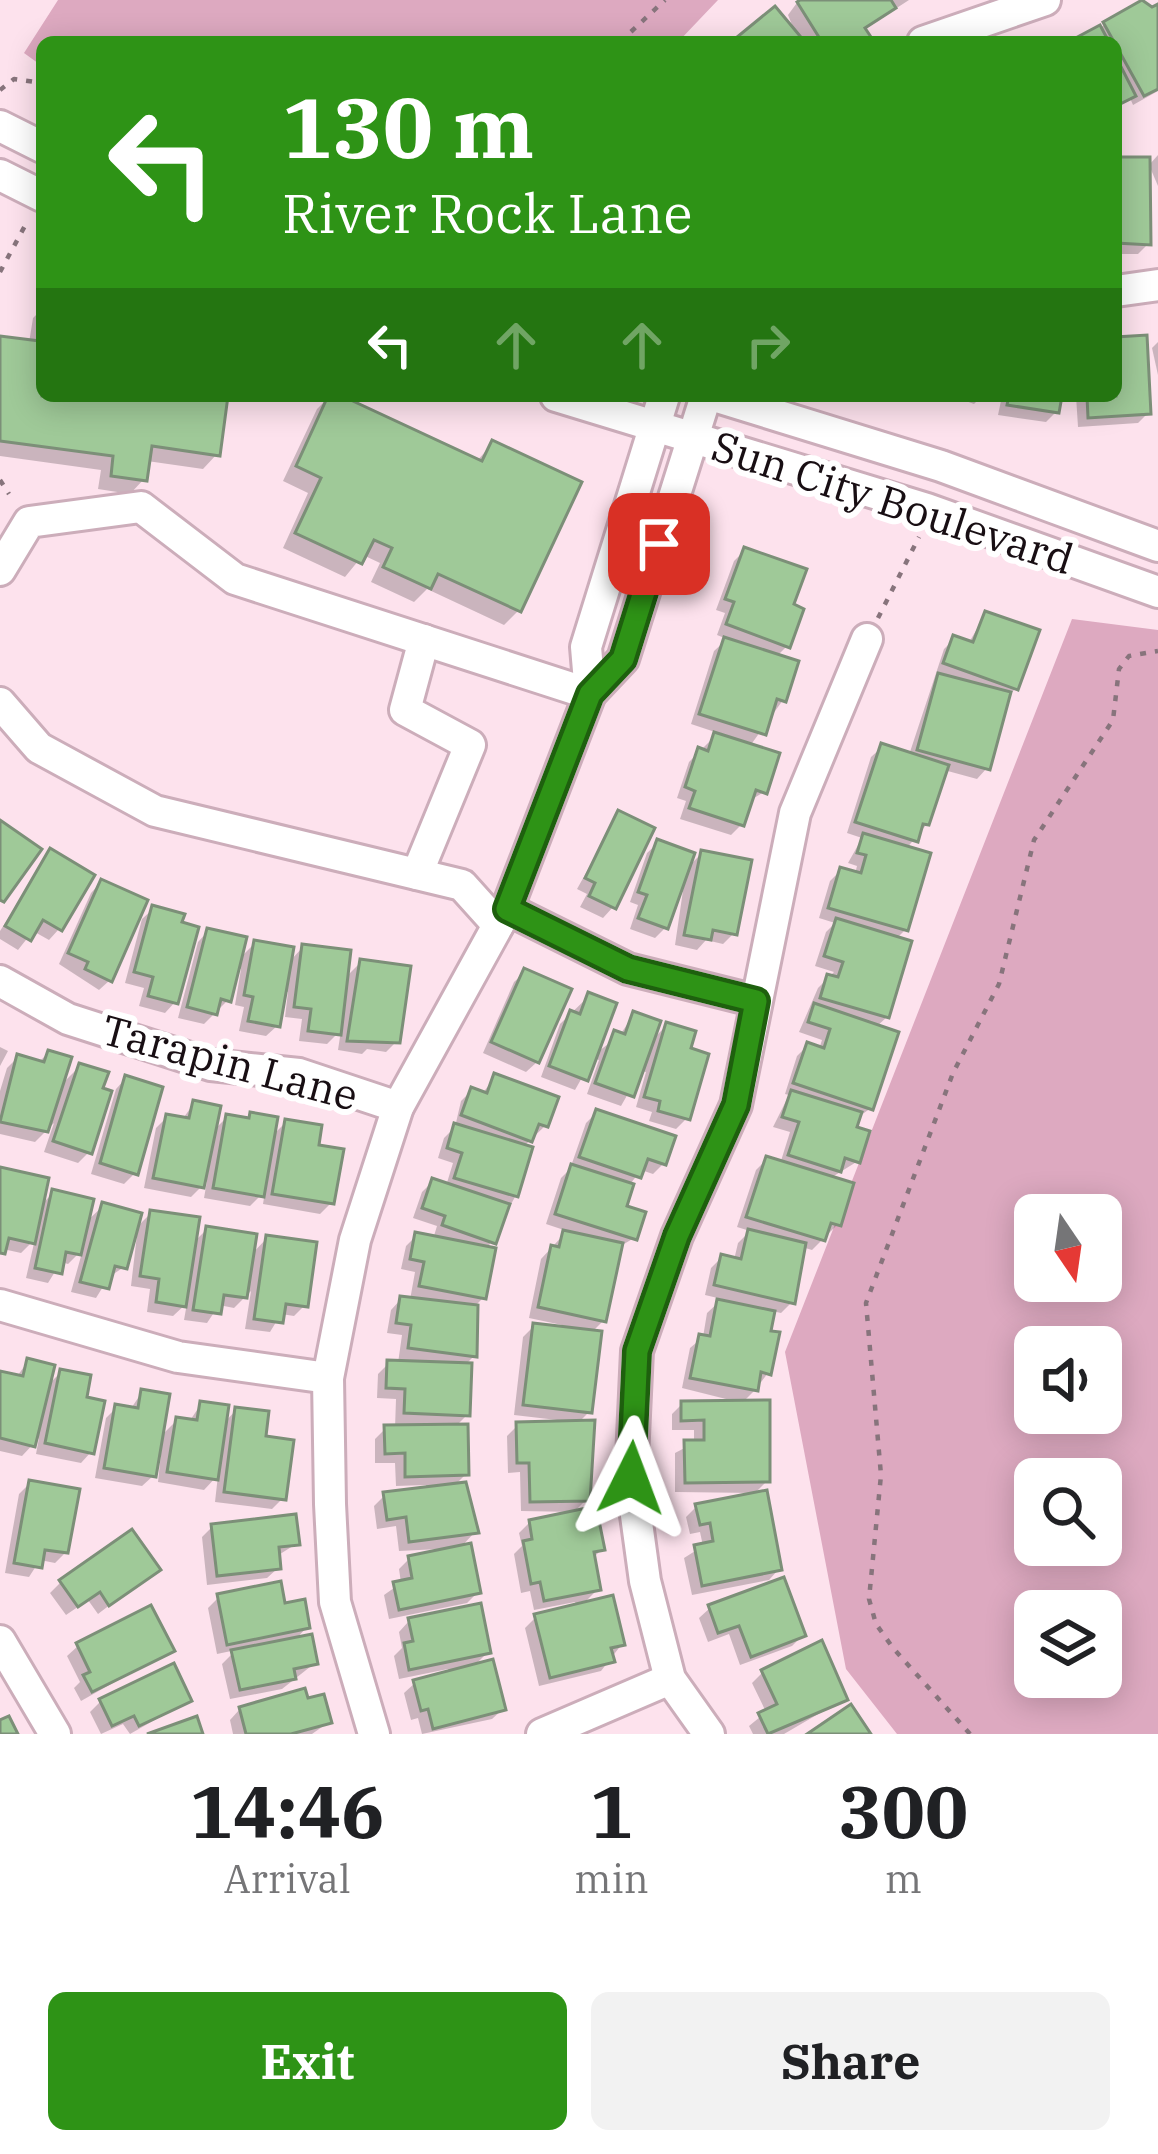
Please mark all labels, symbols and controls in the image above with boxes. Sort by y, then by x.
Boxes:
text: 130 m [282,72,534,181]
icon: left [84,84,240,240]
text: River Rock Lane [282,178,692,248]
icon: left [357,312,423,378]
icon: ahead [483,312,549,378]
icon: ahead [609,312,675,378]
icon: right [735,312,801,378]
street label: Sun City Boulevard [705,418,1081,586]
pin [608,493,710,595]
icon: arrive [626,511,692,577]
street label: Tarapin Lane [96,1001,364,1123]
north arrow [1014,1194,1122,1302]
map controls [1014,1194,1122,1698]
button: sound [1014,1326,1122,1434]
position arrow [568,1415,694,1541]
button: search [1014,1458,1122,1566]
button: layers [1014,1590,1122,1698]
text: 14:46 [190,1764,384,1858]
text: 1 [590,1764,633,1858]
text: 300 [839,1764,968,1858]
text: Arrival [224,1853,351,1904]
text: min [574,1853,649,1904]
text: m [885,1853,922,1904]
button: Exit [48,1992,567,2130]
button: Share [591,1992,1110,2130]

